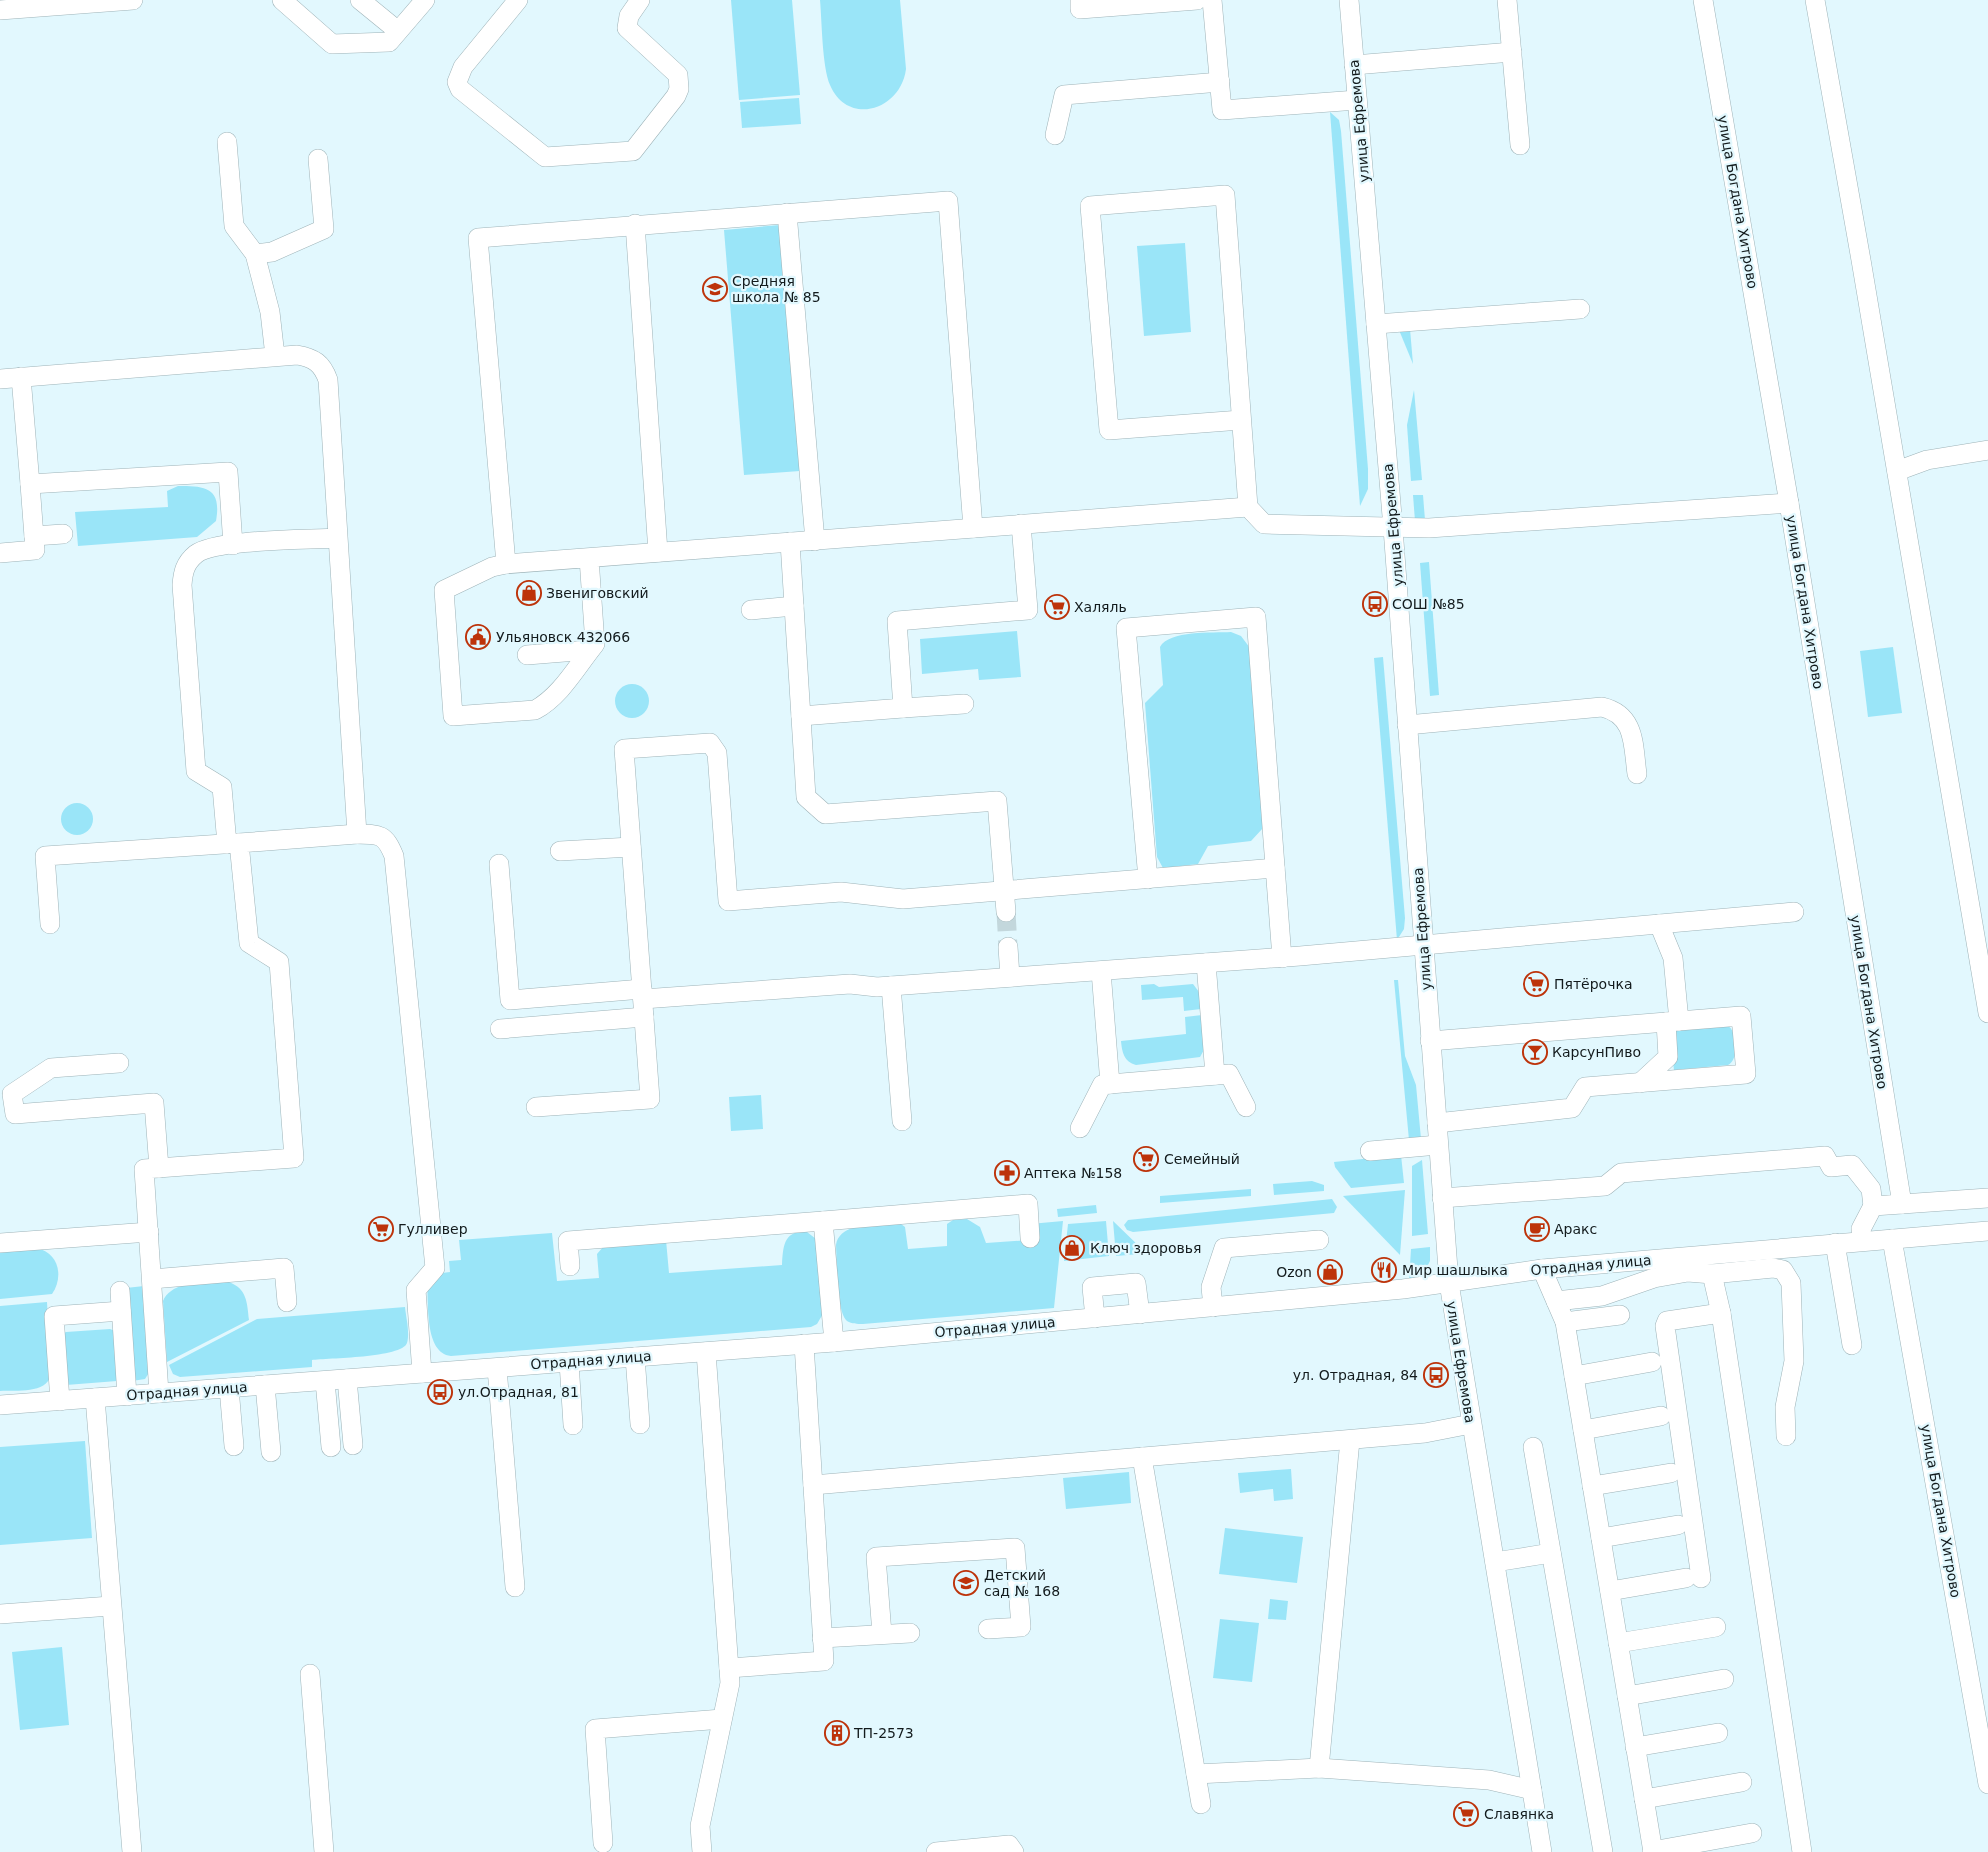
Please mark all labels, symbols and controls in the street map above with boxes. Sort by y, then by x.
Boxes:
street label: улица Ефремова [1346,59,1372,183]
street label: улица Богдана Хитрово [1715,114,1761,290]
place label: Средняя школа № 85 [732,273,821,305]
school or university icon: Средняя школа № 85 [702,276,728,302]
street label: улица Ефремова [1380,463,1406,587]
street label: улица Богдана Хитрово [1783,514,1827,690]
shop icon: Звениговский [516,580,542,606]
place label: Звениговский [546,585,649,601]
bus stop icon: СОШ №85 [1362,591,1388,617]
supermarket icon: Халяль [1044,594,1070,620]
place label: СОШ №85 [1392,596,1465,612]
place label: Халяль [1074,599,1127,615]
public building icon: Ульяновск 432066 [465,624,491,650]
place label: Ульяновск 432066 [496,629,630,645]
street label: улица Ефремова [1410,867,1434,991]
street label: улица Богдана Хитрово [1847,914,1891,1090]
supermarket icon: Пятёрочка [1523,971,1549,997]
place label: Пятёрочка [1554,976,1632,992]
bar icon: КарсунПиво [1522,1039,1548,1065]
place label: КарсунПиво [1552,1044,1641,1060]
supermarket icon: Семейный [1133,1146,1159,1172]
place label: Семейный [1164,1151,1240,1167]
pharmacy icon: Аптека №158 [994,1160,1020,1186]
place label: Аптека №158 [1024,1165,1122,1181]
supermarket icon: Гулливер [368,1216,394,1242]
cafe icon: Аракc [1524,1216,1550,1242]
place label: Гулливер [398,1221,468,1237]
place label: Аракc [1554,1221,1597,1237]
shop icon: Ключ здоровья [1059,1235,1085,1261]
place label: Ключ здоровья [1090,1240,1201,1256]
street label: Отрадная улица [1530,1252,1652,1278]
restaurant icon: Мир шашлыка [1371,1257,1397,1283]
shop icon: Ozon [1317,1259,1343,1285]
place label: Мир шашлыка [1402,1262,1508,1278]
place label: Ozon [1276,1264,1312,1280]
street label: улица Ефремова [1443,1300,1479,1424]
street label: Отрадная улица [934,1314,1056,1340]
street label: Отрадная улица [530,1348,652,1372]
bus stop icon: ул. Отрадная, 84 [1423,1362,1449,1388]
place label: ул. Отрадная, 84 [1293,1367,1418,1383]
street label: Отрадная улица [126,1379,248,1403]
bus stop icon: ул.Отрадная, 81 [427,1379,453,1405]
place label: ул.Отрадная, 81 [458,1384,579,1400]
street label: улица Богдана Хитрово [1918,1423,1964,1599]
place label: Детский сад № 168 [984,1567,1060,1599]
school or university icon: Детский сад № 168 [953,1570,979,1596]
building icon: ТП-2573 [824,1720,850,1746]
place label: ТП-2573 [853,1725,914,1741]
supermarket icon: Славянка [1453,1801,1479,1827]
place label: Славянка [1484,1806,1554,1822]

